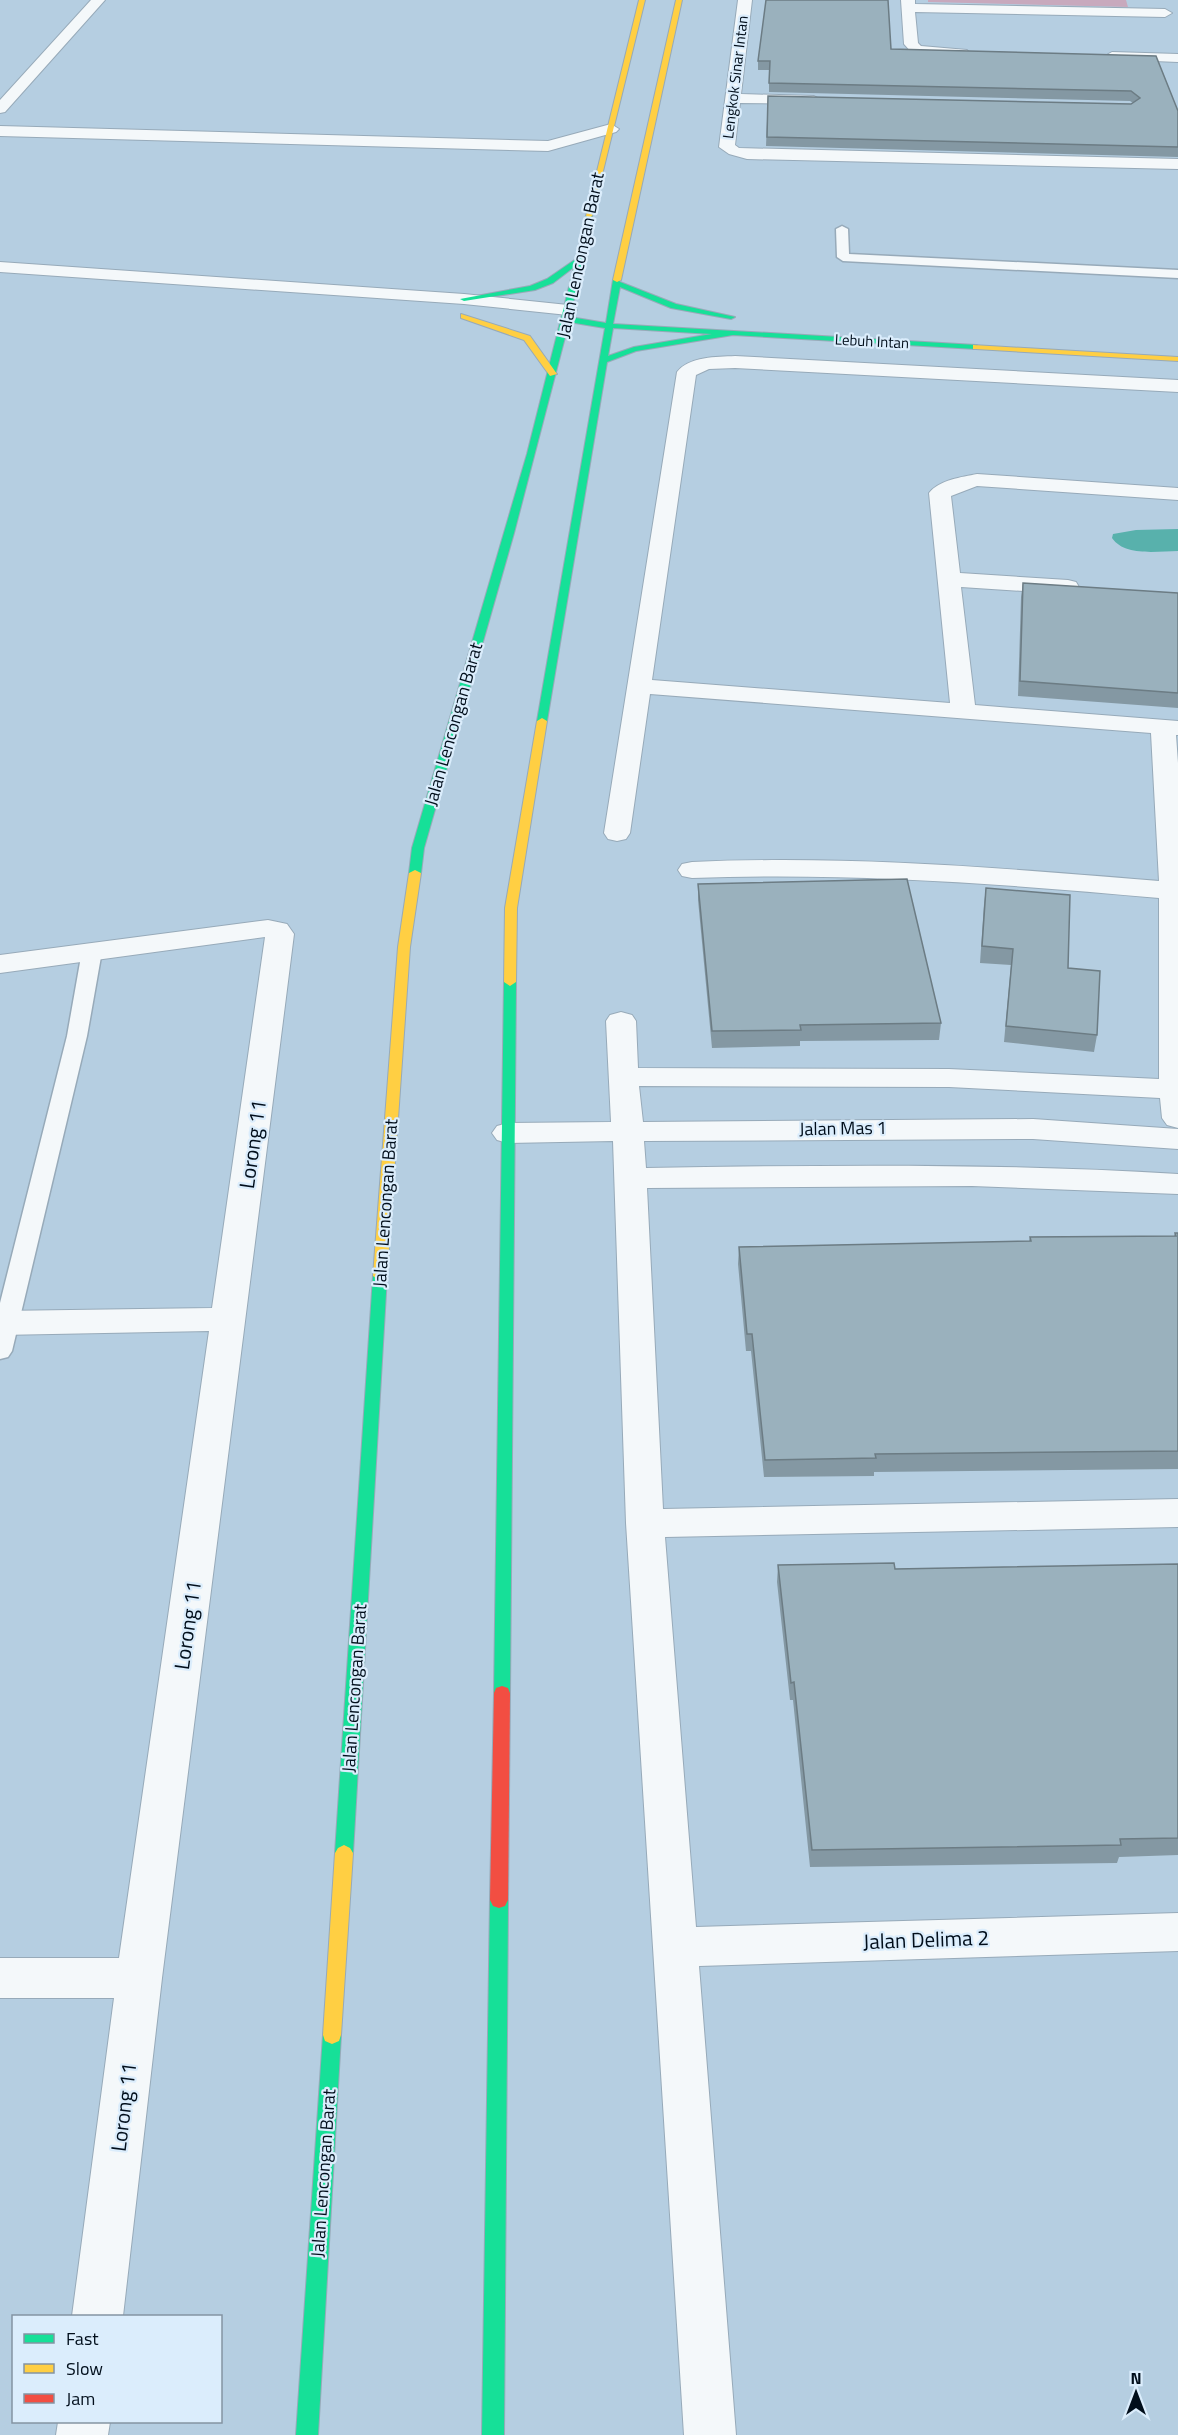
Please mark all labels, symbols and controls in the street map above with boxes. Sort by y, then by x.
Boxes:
street label: Lengkok Sinar Intan [716,14,754,140]
street label: Jalan Lencongan Barat [549,169,611,340]
street label: Lebuh Intan [834,328,910,354]
street label: Jalan Lencongan Barat [417,639,489,809]
street label: Lorong 11 [230,1098,274,1190]
street label: Jalan Mas 1 [799,1114,887,1142]
street label: Jalan Lencongan Barat [366,1117,404,1288]
street label: Lorong 11 [165,1579,209,1671]
street label: Jalan Lencongan Barat [335,1602,373,1773]
street label: Jalan Delima 2 [863,1921,989,1957]
street label: Lorong 11 [102,2061,144,2153]
street label: Jalan Lencongan Barat [304,2087,342,2258]
legend [12,2315,222,2423]
text: Fast [66,2325,99,2352]
text: Slow [66,2355,103,2382]
north arrow [1106,2363,1166,2423]
text: N [1130,2366,1142,2390]
text: Jam [66,2385,95,2412]

